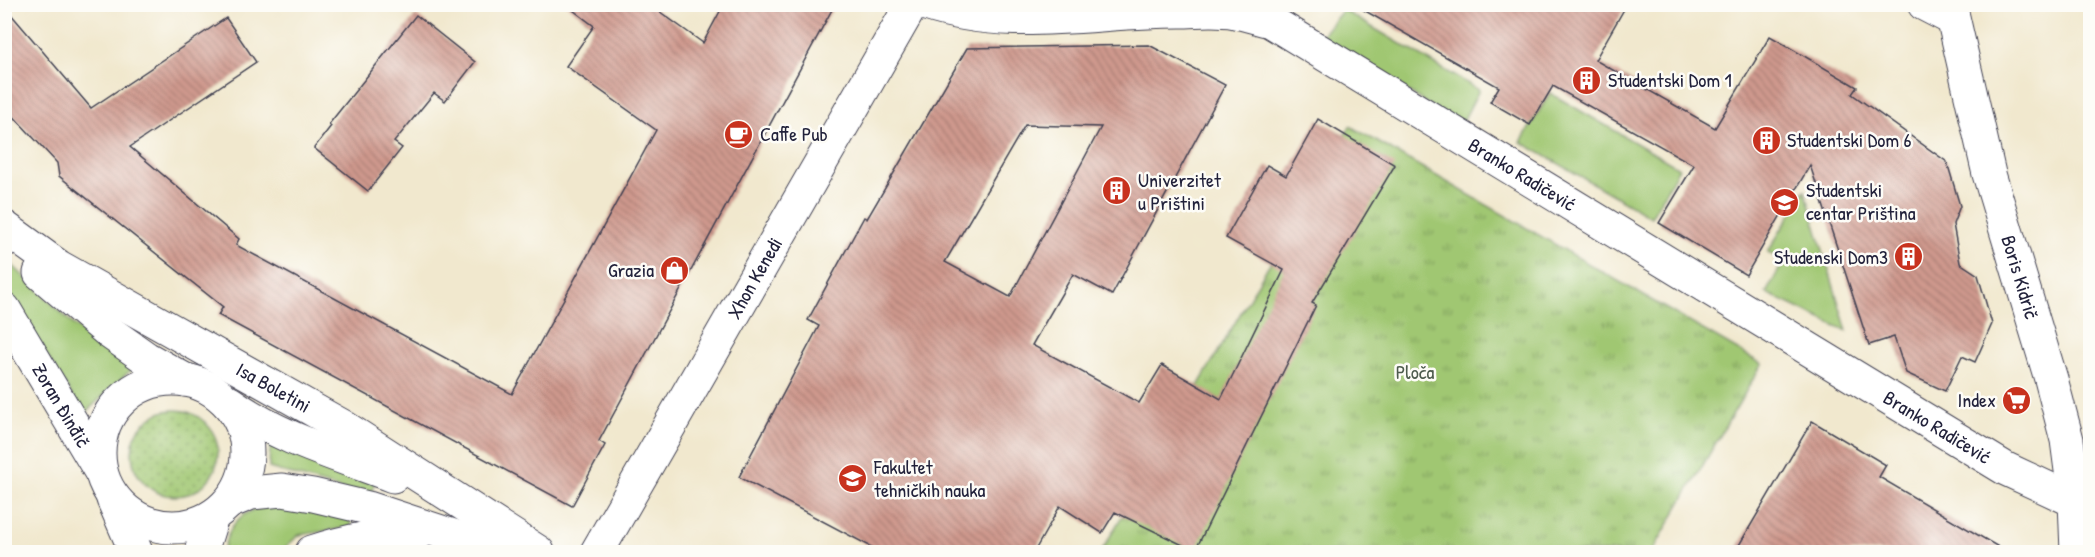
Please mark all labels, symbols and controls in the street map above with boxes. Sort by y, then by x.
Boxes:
building icon: Studentski Dom 1 [1571,64,1603,96]
place label: Studentski Dom 1 [1608,66,1732,93]
cafe icon: Caffe Pub [723,118,755,150]
place label: Caffe Pub [760,120,828,147]
building icon: Studentski Dom 6 [1750,124,1782,156]
place label: Studentski Dom 6 [1787,126,1912,153]
street label: Branko Radičević [1464,131,1581,217]
place label: Univerzitet u Prištini [1138,166,1222,216]
building icon: Univerzitet u Prištini [1101,175,1133,207]
place label: Studentski centar Priština [1806,176,1916,226]
school or university icon: Studentski centar Priština [1769,186,1801,218]
street label: Xhon Kenedi [720,232,788,323]
street label: Boris Kidrič [1995,232,2046,322]
building icon: Studenski Dom3 [1893,241,1925,273]
place label: Studenski Dom3 [1774,243,1888,270]
shop icon: Grazia [659,254,691,286]
place label: Grazia [608,256,654,283]
street label: Isa Boletini [232,355,316,419]
street label: Zoran Đinđič [26,358,97,452]
park label: Ploča [1396,358,1434,385]
street label: Branko Radičević [1879,384,1996,470]
supermarket icon: Index [2001,384,2033,416]
place label: Index [1958,386,1996,413]
place label: Fakultet tehničkih nauka [873,453,985,503]
school or university icon: Fakultet tehničkih nauka [837,463,869,495]

